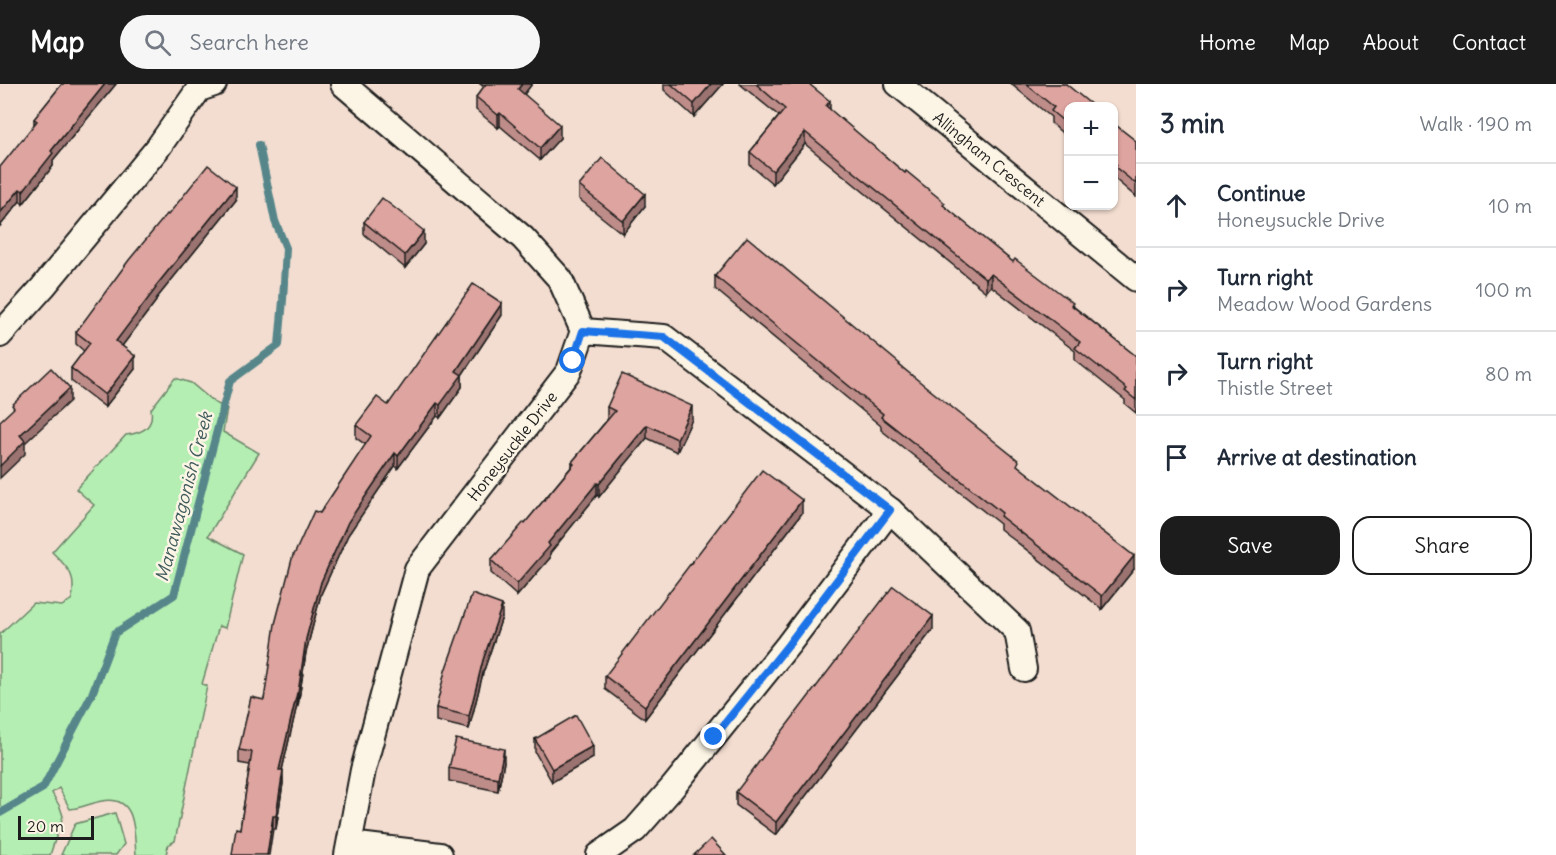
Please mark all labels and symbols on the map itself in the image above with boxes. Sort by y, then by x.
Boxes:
street label: Allingham Crescent [929,107,1050,211]
route start [559,347,585,373]
street label: Honeysuckle Drive [463,387,561,505]
water label: Manawagonish Creek [150,408,218,584]
route end [700,723,726,749]
scale bar [18,813,94,840]

